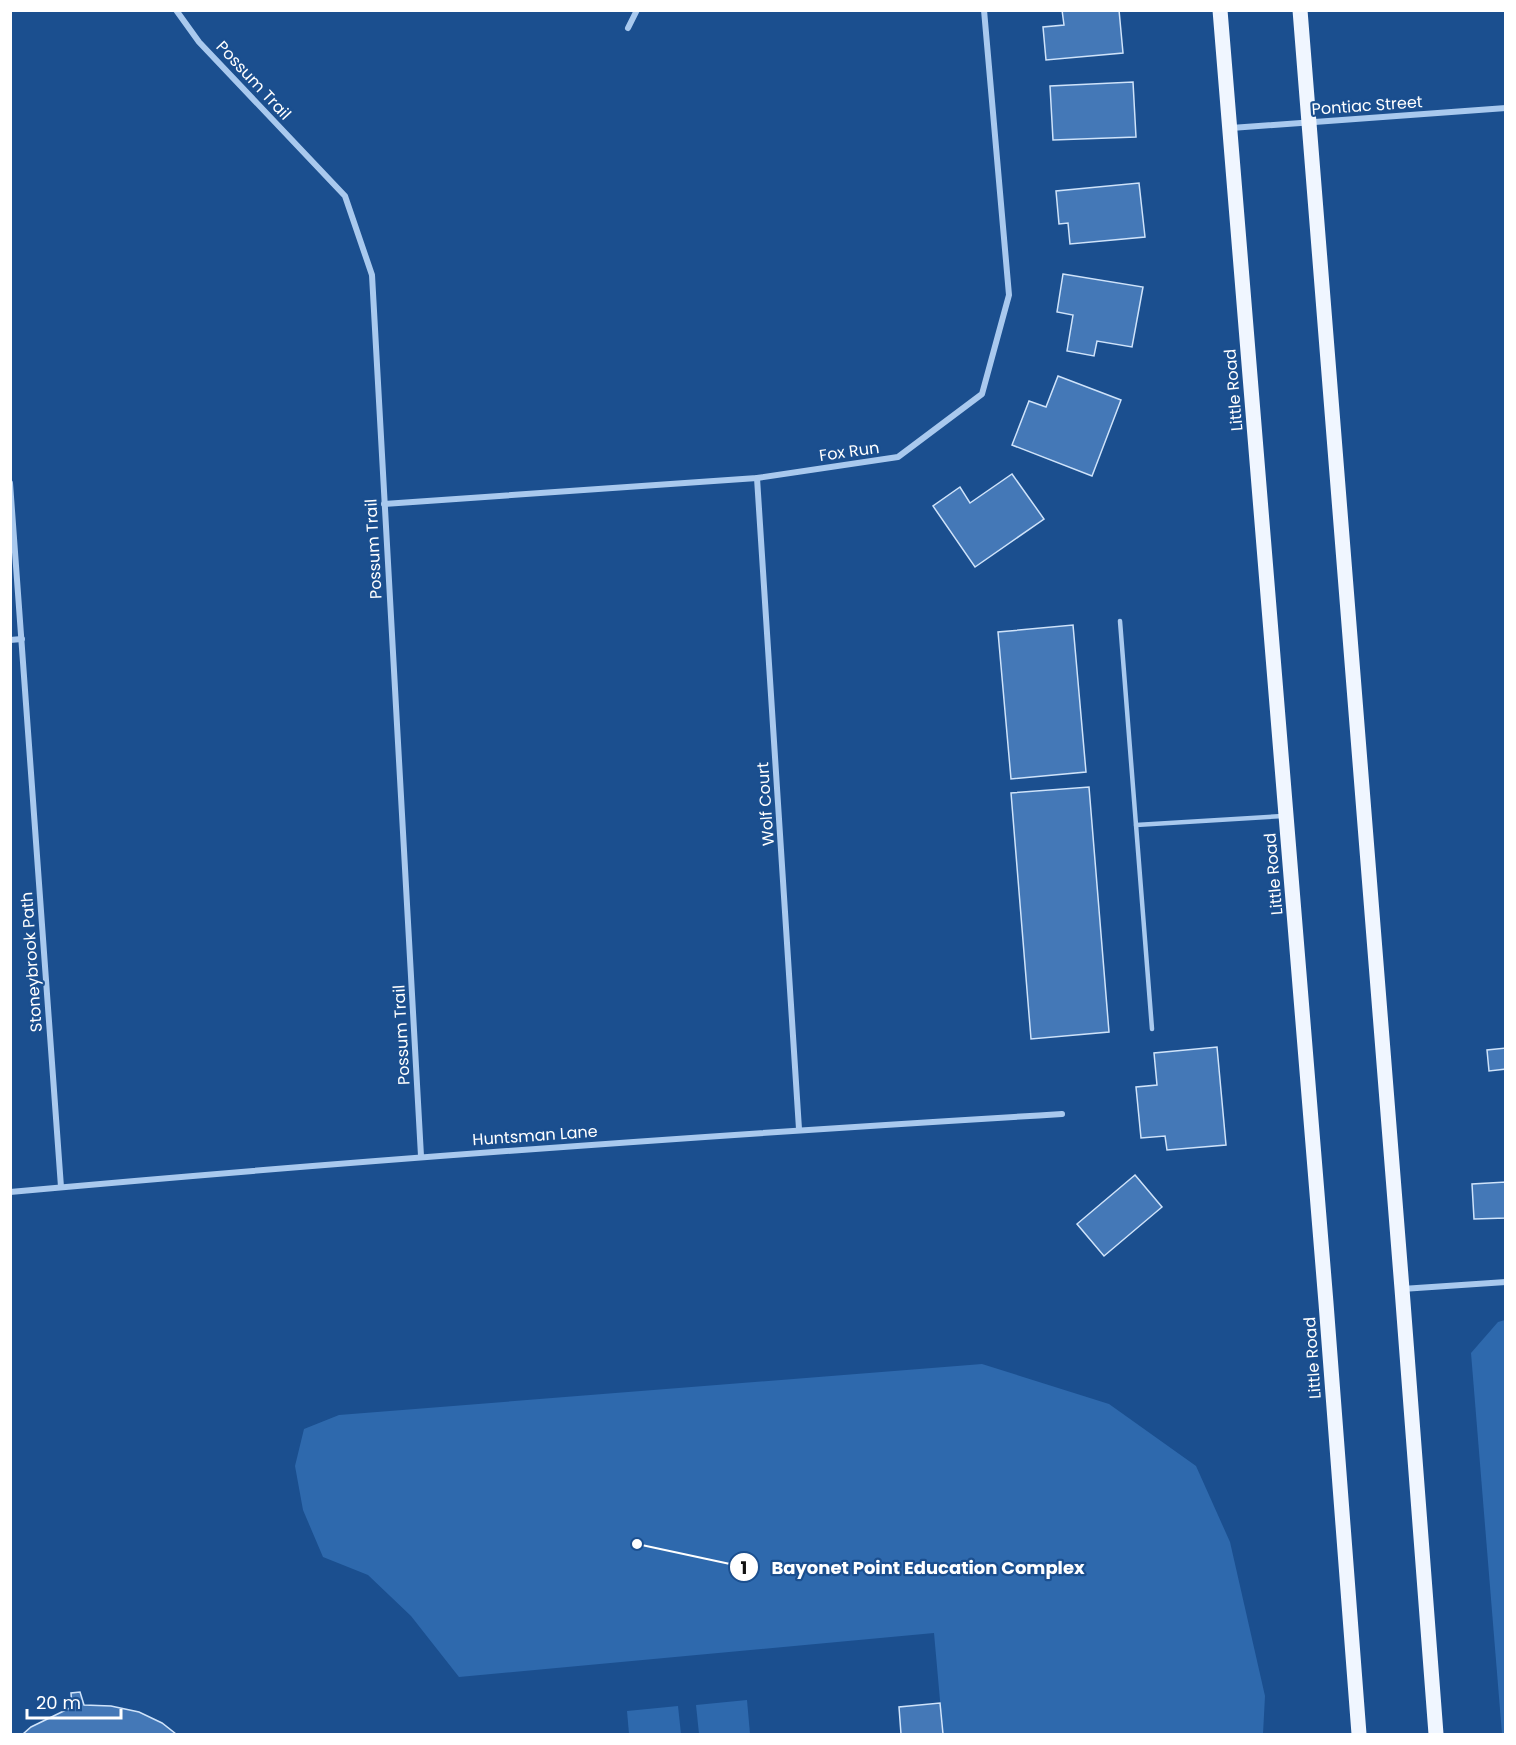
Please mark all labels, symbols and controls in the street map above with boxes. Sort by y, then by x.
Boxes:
street label: Possum Trail [211,36,296,125]
street label: Pontiac Street [1311,90,1423,121]
street label: Little Road [1218,348,1249,432]
street label: Fox Run [818,436,881,467]
street label: Possum Trail [359,498,388,600]
street label: Wolf Court [751,761,780,847]
street label: Little Road [1258,832,1289,916]
street label: Stoneybrook Path [15,891,48,1033]
street label: Possum Trail [387,984,416,1086]
street label: Huntsman Lane [472,1120,598,1151]
street label: Little Road [1298,1316,1327,1400]
callout: Bayonet Point Education Complex [729,1549,1096,1585]
text: 1 [741,1555,747,1580]
text: Bayonet Point Education Complex [771,1555,1085,1580]
scale bar [27,1682,122,1720]
text: 20 m [36,1690,81,1715]

